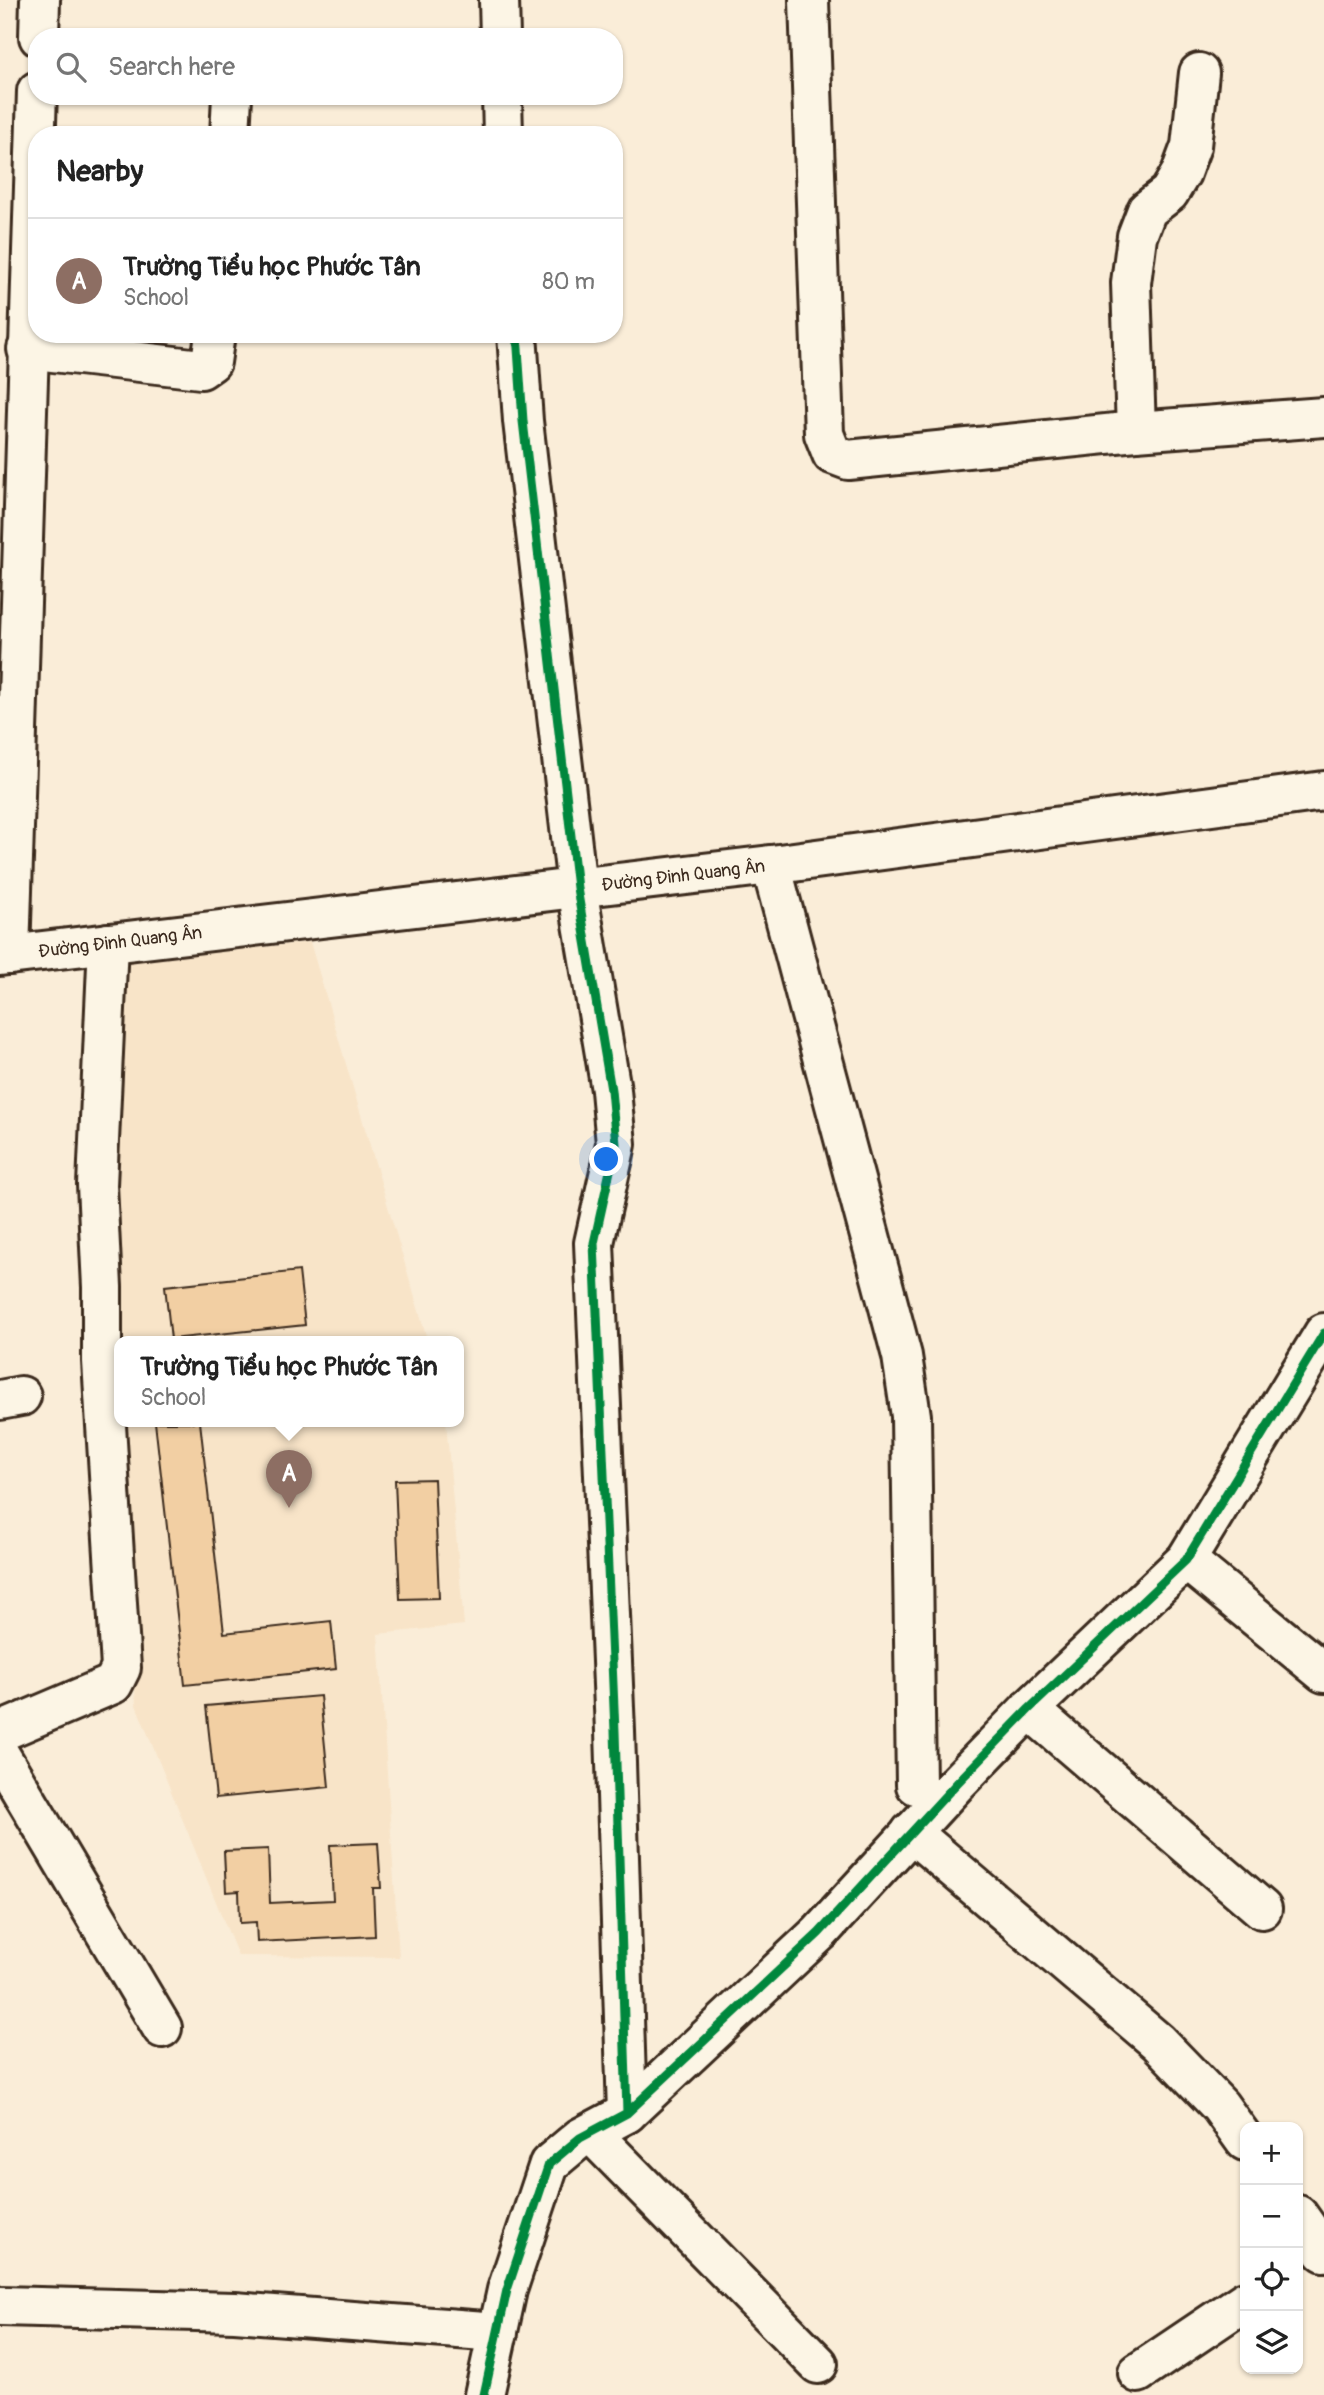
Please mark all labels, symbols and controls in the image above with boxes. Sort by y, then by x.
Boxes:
search box [28,28,623,105]
icon: search [52,48,90,86]
text: Search here [108,51,235,83]
text: Nearby [56,153,143,190]
text: Trường Tiểu học Phước Tân [123,251,421,283]
text: A [72,267,86,296]
text: 80 m [542,267,595,296]
text: School [123,283,189,312]
street label: Đường Đinh Quang Ân [600,854,766,896]
street label: Đường Đinh Quang Ân [37,921,203,963]
your location [589,1142,623,1176]
popup [114,1336,464,1427]
text: Trường Tiểu học Phước Tân [140,1351,438,1383]
text: School [140,1383,206,1412]
pin: A [266,1450,312,1508]
map controls [1240,2122,1303,2374]
button: + [1240,2122,1303,2185]
button: − [1240,2185,1303,2248]
button: locate [1240,2248,1303,2311]
button: layers [1240,2311,1303,2374]

